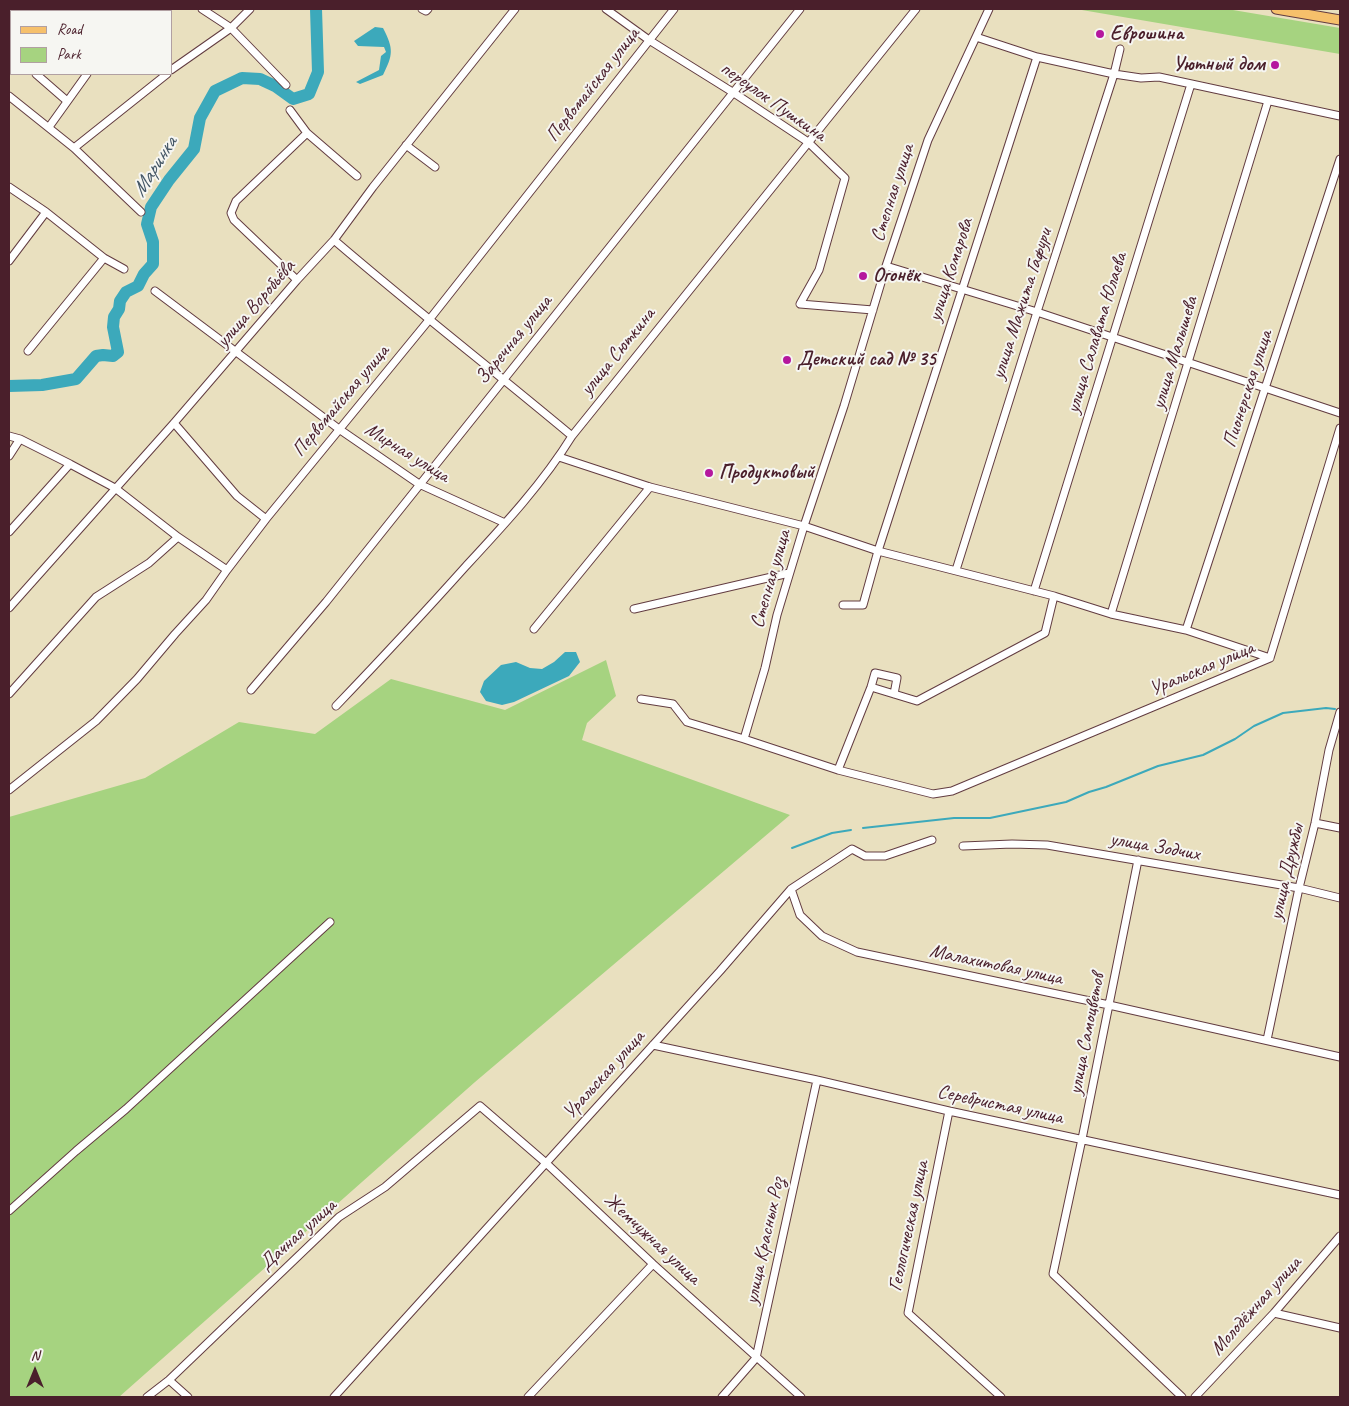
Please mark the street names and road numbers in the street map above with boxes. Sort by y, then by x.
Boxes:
street label: Первомайская улица [541,23,645,147]
street label: переулок Пушкина [715,57,831,147]
street label: Степная улица [866,141,920,245]
street label: улица Комарова [923,215,979,325]
street label: улица Мажита Гафури [986,226,1058,382]
street label: улица Салавата Юлаева [1061,250,1133,416]
street label: улица Воробьёва [211,255,301,353]
street label: Заречная улица [471,290,557,390]
street label: улица Малышева [1146,294,1204,412]
street label: улица Сюткина [575,303,661,401]
street label: Пионерская улица [1218,327,1278,451]
street label: Первомайская улица [287,340,395,462]
street label: Мирная улица [360,418,454,488]
street label: Степная улица [746,527,796,631]
street label: Уральская улица [1146,636,1258,702]
street label: улица Дружбы [1264,822,1310,922]
street label: улица Зодчих [1108,827,1202,867]
street label: Малахитовая улица [927,939,1065,991]
street label: улица Самоцветов [1064,971,1110,1097]
street label: Уральская улица [558,1026,650,1124]
street label: Серебристая улица [935,1080,1065,1130]
street label: Геологическая улица [883,1159,935,1293]
street label: улица Красных Роз [740,1176,790,1306]
street label: Жемчужная улица [599,1188,705,1290]
street label: Дачная улица [254,1194,342,1276]
street label: Молодёжная улица [1205,1252,1307,1360]

